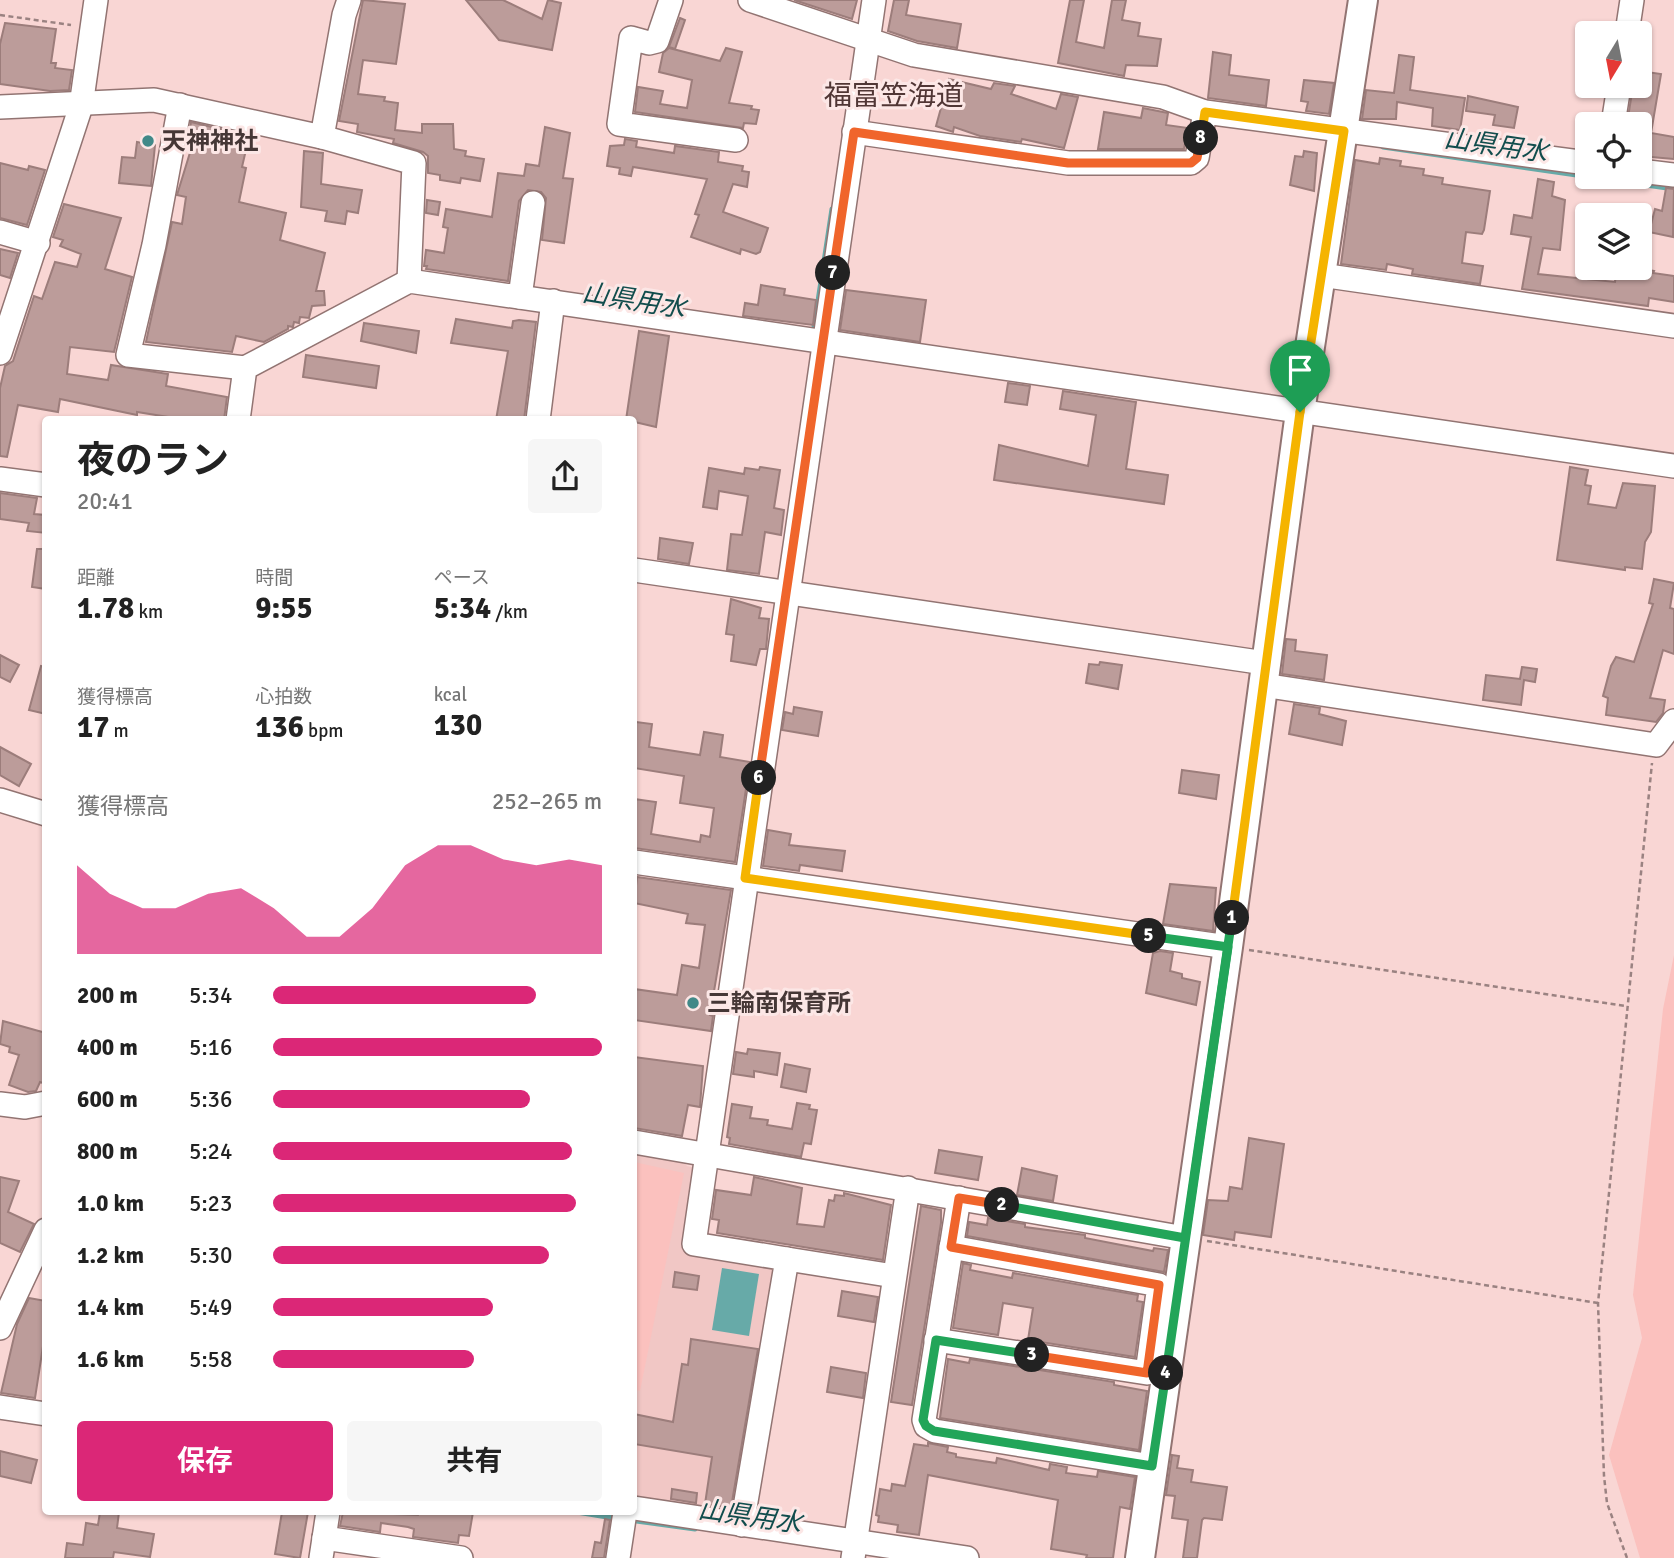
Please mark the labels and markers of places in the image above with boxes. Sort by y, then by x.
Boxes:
pin: 8 [1184,120,1218,156]
place label: 天神神社 [162,126,258,156]
marker: 天神神社 [140,133,156,149]
pin: 7 [816,256,850,290]
pin [1270,340,1330,412]
pin: 6 [742,760,776,796]
pin: 1 [1214,900,1250,936]
pin: 5 [1132,918,1166,954]
place label: 三輪南保育所 [707,988,851,1018]
marker: 三輪南保育所 [685,995,701,1011]
pin: 2 [984,1188,1020,1222]
pin: 3 [1014,1338,1050,1372]
pin: 4 [1148,1356,1184,1390]

